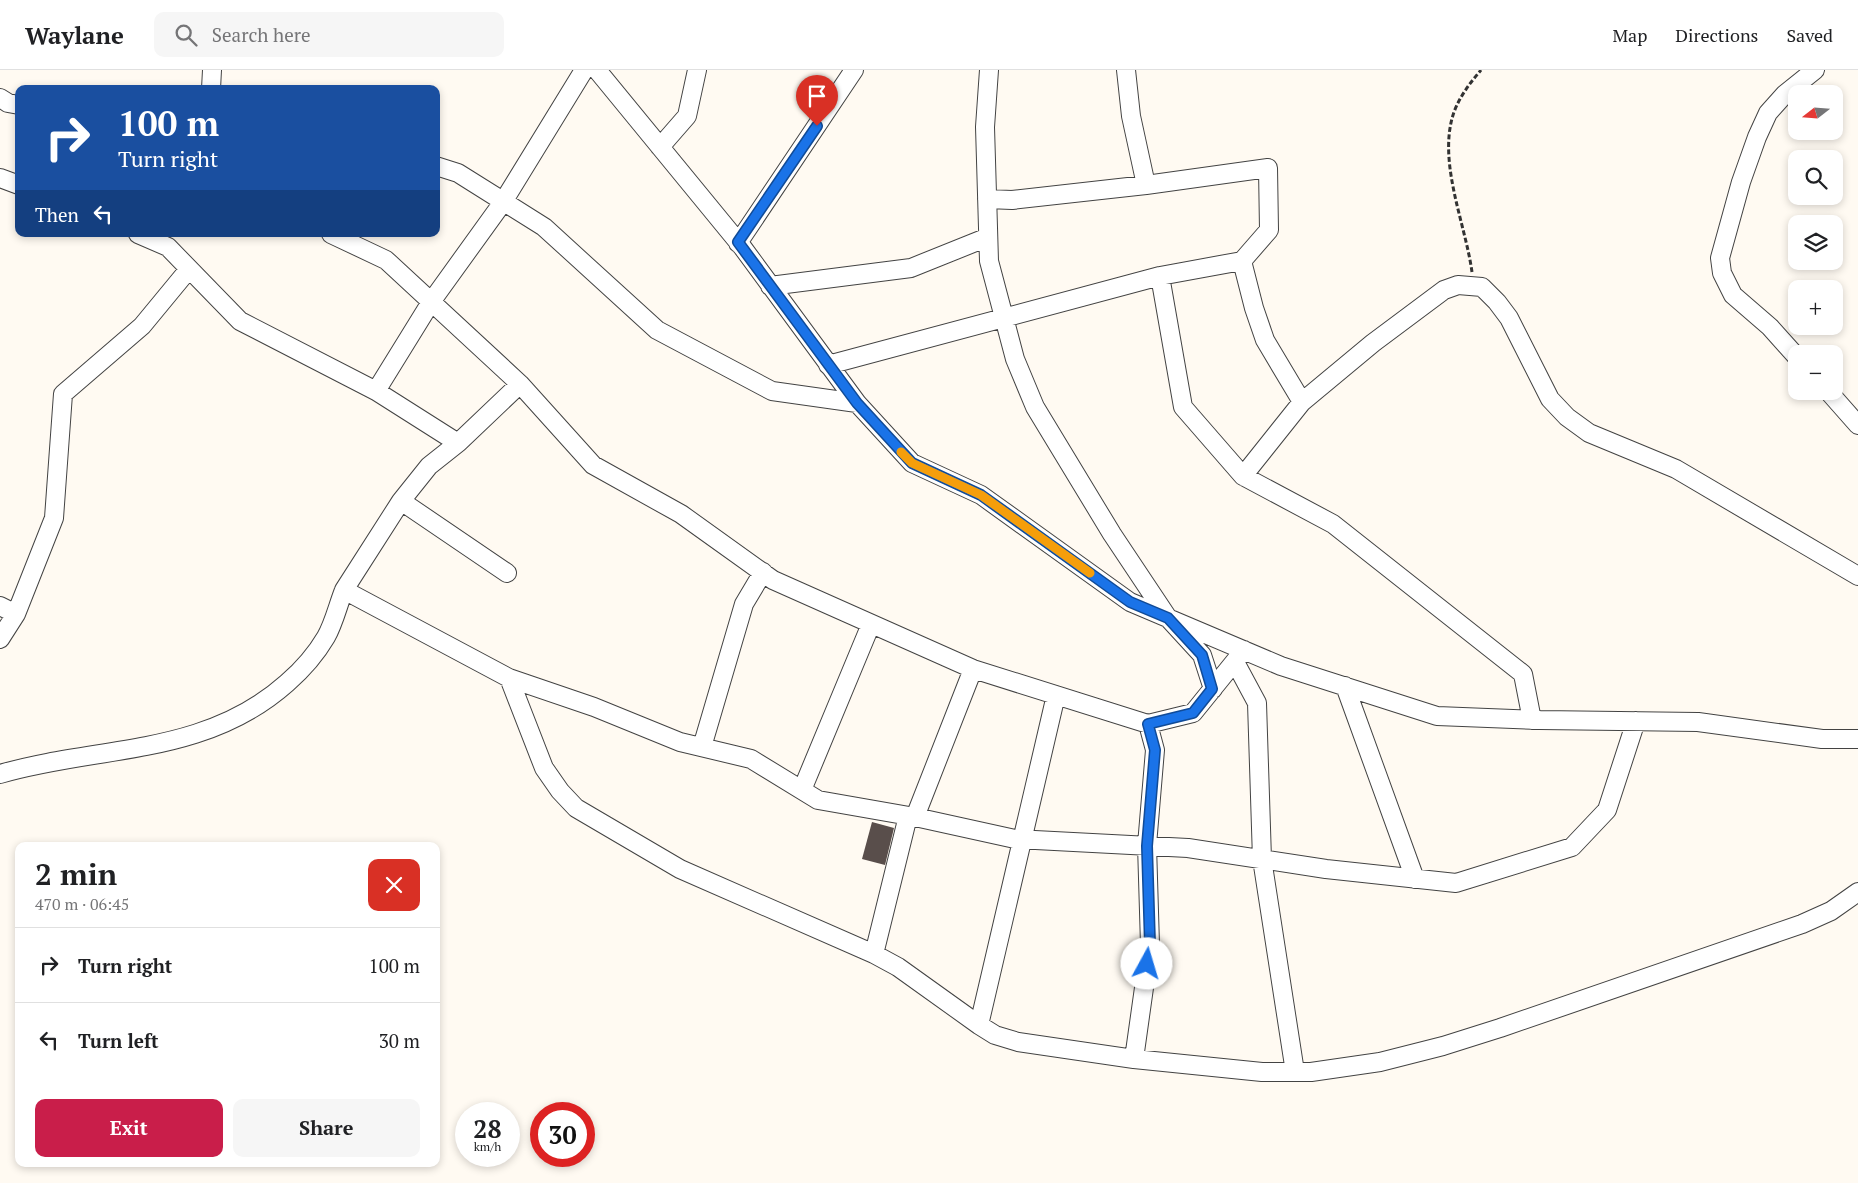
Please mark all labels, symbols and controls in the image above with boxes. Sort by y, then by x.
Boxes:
search box [154,12,504,57]
text: Waylane [25,19,124,51]
icon: search [172,21,200,49]
text: Search here [212,22,311,47]
text: Map [1612,23,1647,47]
text: Directions [1675,23,1758,47]
text: Saved [1786,23,1833,47]
pin [796,75,838,126]
icon: arrive [803,82,831,110]
north arrow [1788,85,1842,140]
map controls [1788,85,1843,400]
text: 100 m [118,100,219,146]
icon: right [35,105,100,170]
text: Turn right [118,144,218,173]
button: search [1788,150,1843,205]
icon: left [89,200,117,228]
text: Then [35,202,79,227]
button: layers [1788,215,1843,270]
button: + [1788,280,1843,335]
button: − [1788,345,1843,400]
text: 2 min [35,854,117,894]
button: close [368,859,420,911]
text: 470 m · 06:45 [35,893,129,915]
position arrow [1120,937,1172,989]
icon: right [35,951,63,979]
text: Turn right [78,953,172,978]
text: 100 m [369,953,420,978]
icon: left [35,1026,63,1054]
text: Turn left [78,1028,159,1053]
text: 30 m [379,1028,420,1053]
button: Exit [35,1099,223,1157]
button: Share [233,1099,420,1157]
speed limit sign: 30 [530,1102,595,1167]
text: 28 [473,1112,502,1145]
text: km/h [474,1139,501,1154]

